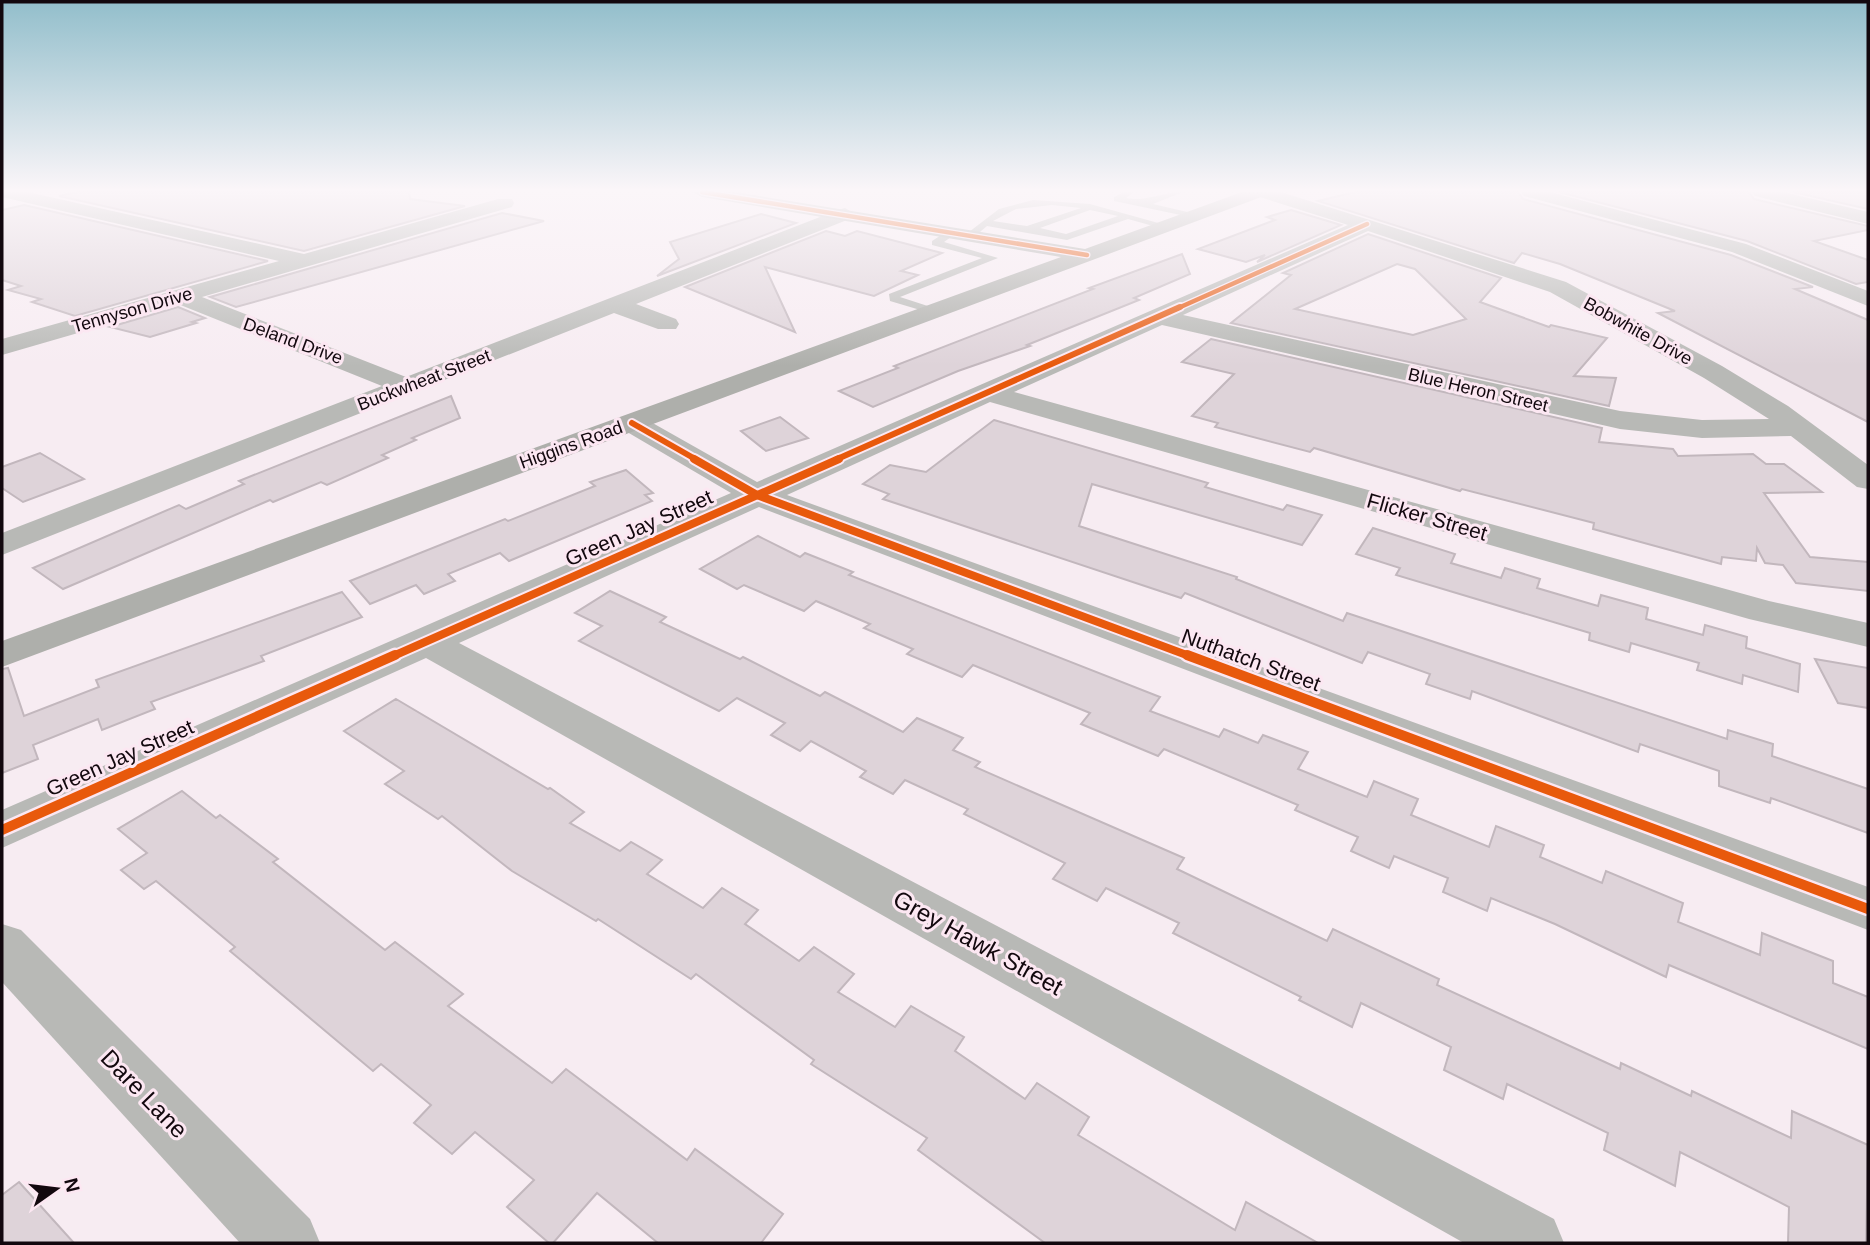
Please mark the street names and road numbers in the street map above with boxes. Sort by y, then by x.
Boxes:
street label: Tennyson Drive [70,283,194,337]
street label: Bobwhite Drive [1580,293,1696,369]
street label: Deland Drive [241,314,345,368]
street label: Buckwheat Street [355,345,493,415]
street label: Blue Heron Street [1406,364,1550,416]
street label: Higgins Road [517,417,625,473]
street label: Green Jay Street [562,485,716,570]
street label: Flicker Street [1365,488,1490,545]
street label: Nuthatch Street [1179,624,1324,695]
street label: Green Jay Street [43,715,197,800]
street label: Grey Hawk Street [889,885,1068,1000]
street label: Dare Lane [96,1044,193,1143]

